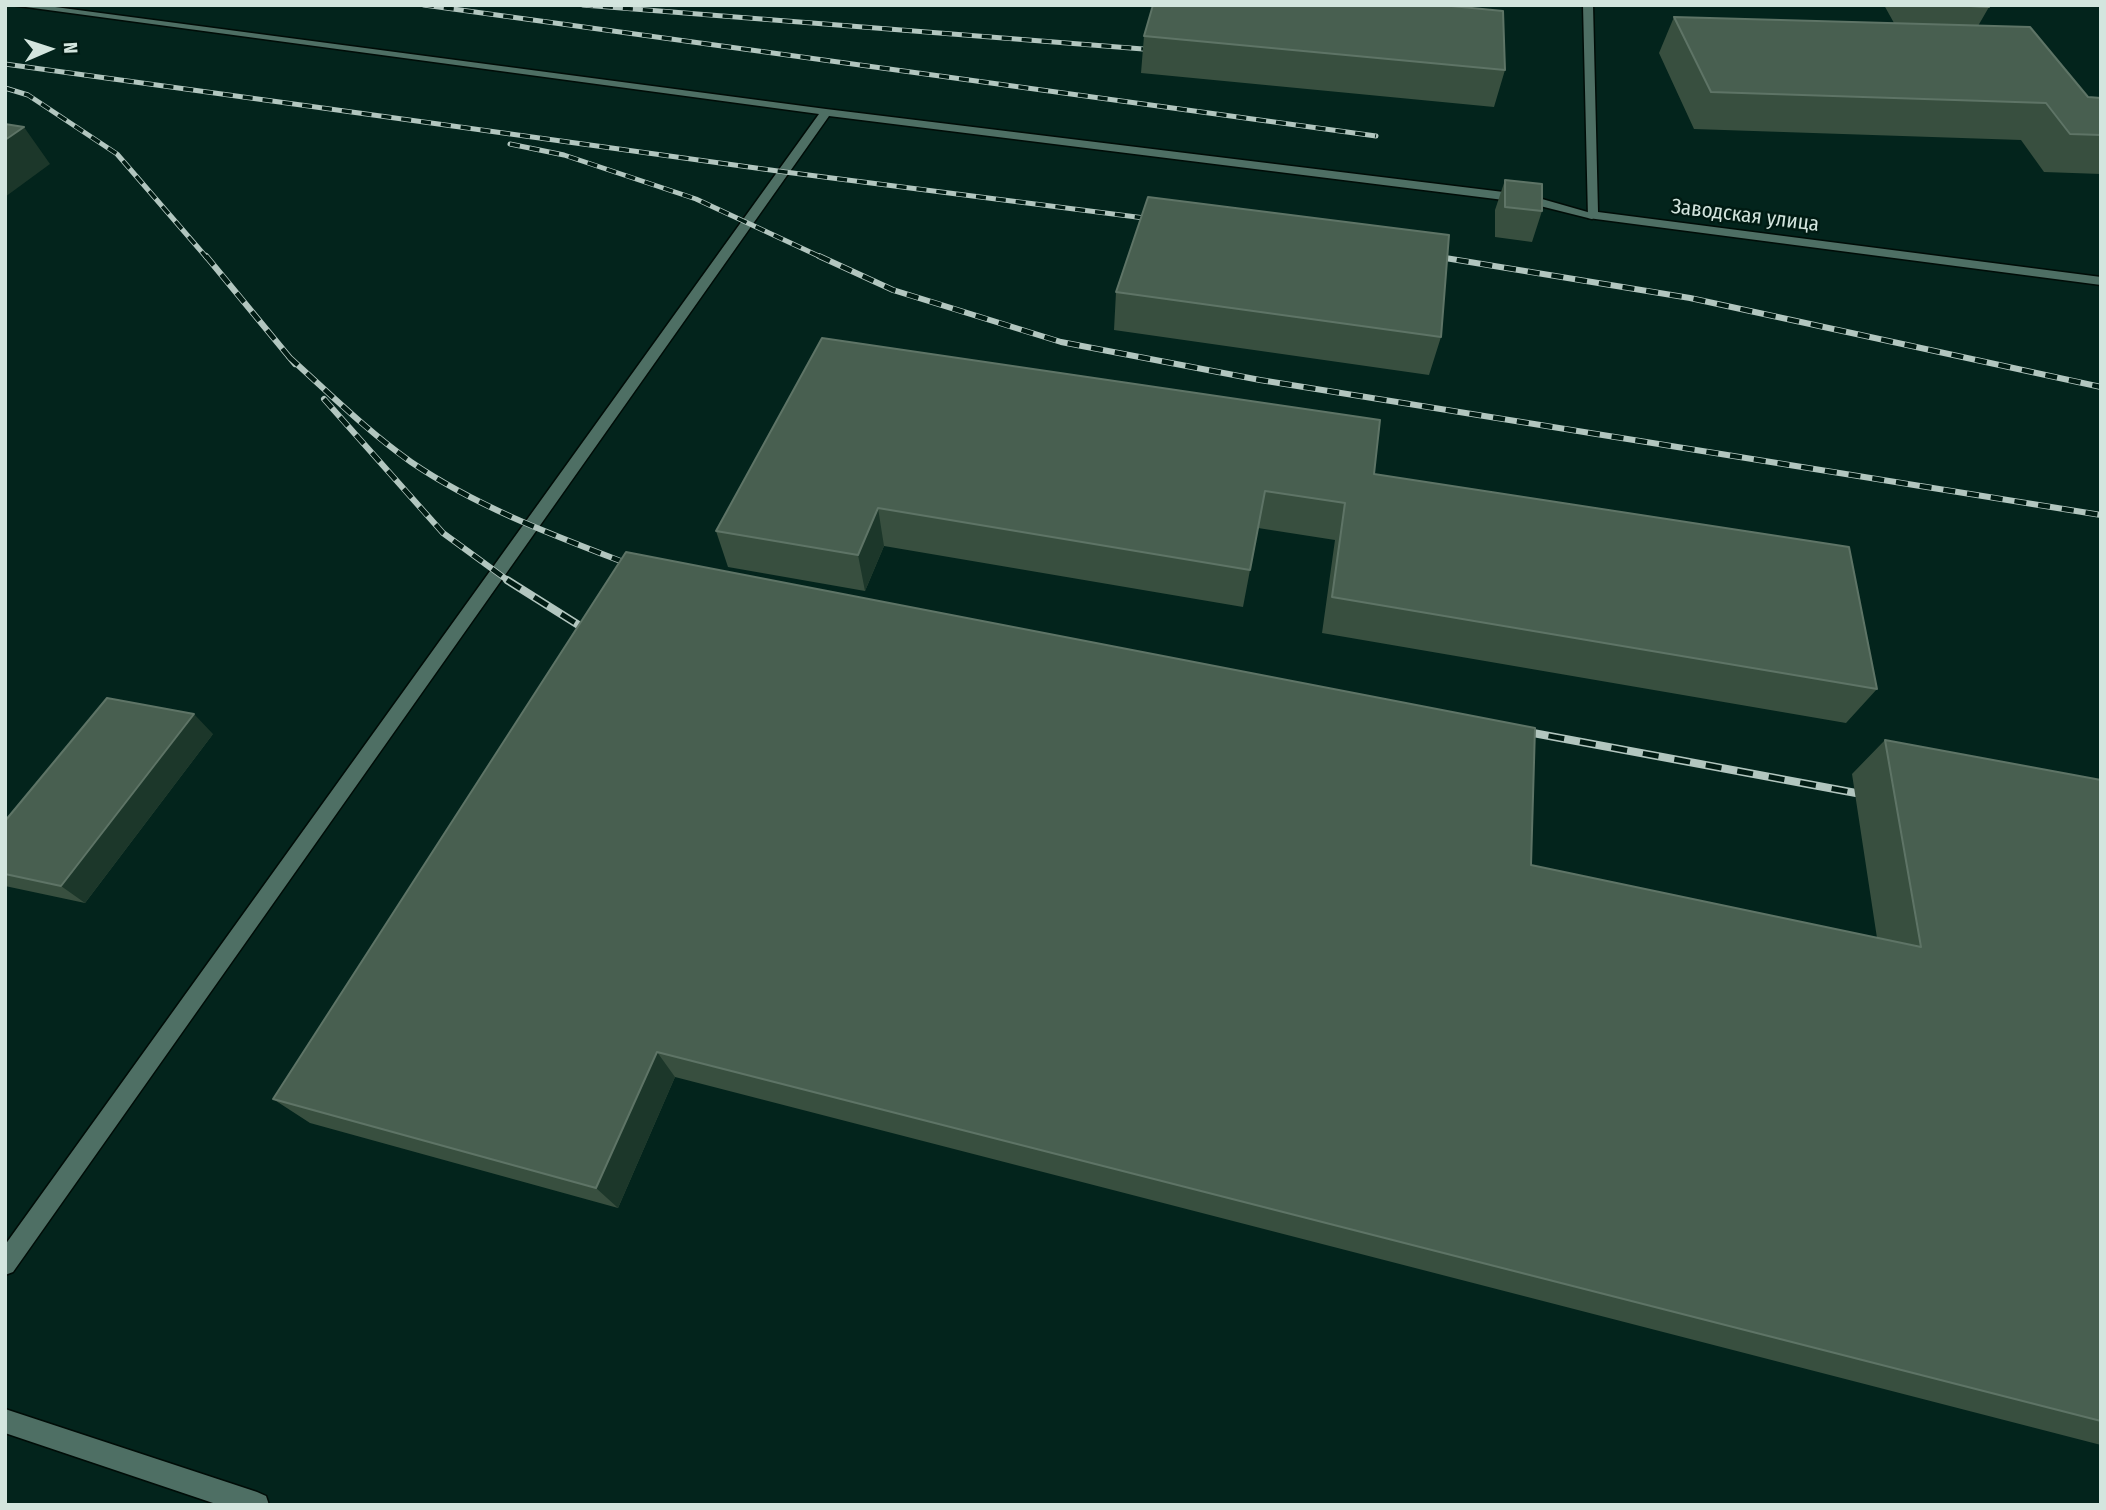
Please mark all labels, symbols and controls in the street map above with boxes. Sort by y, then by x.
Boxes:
north arrow [14,14,84,84]
text: N [59,42,82,54]
street label: Заводская улица [1670,194,1820,238]

